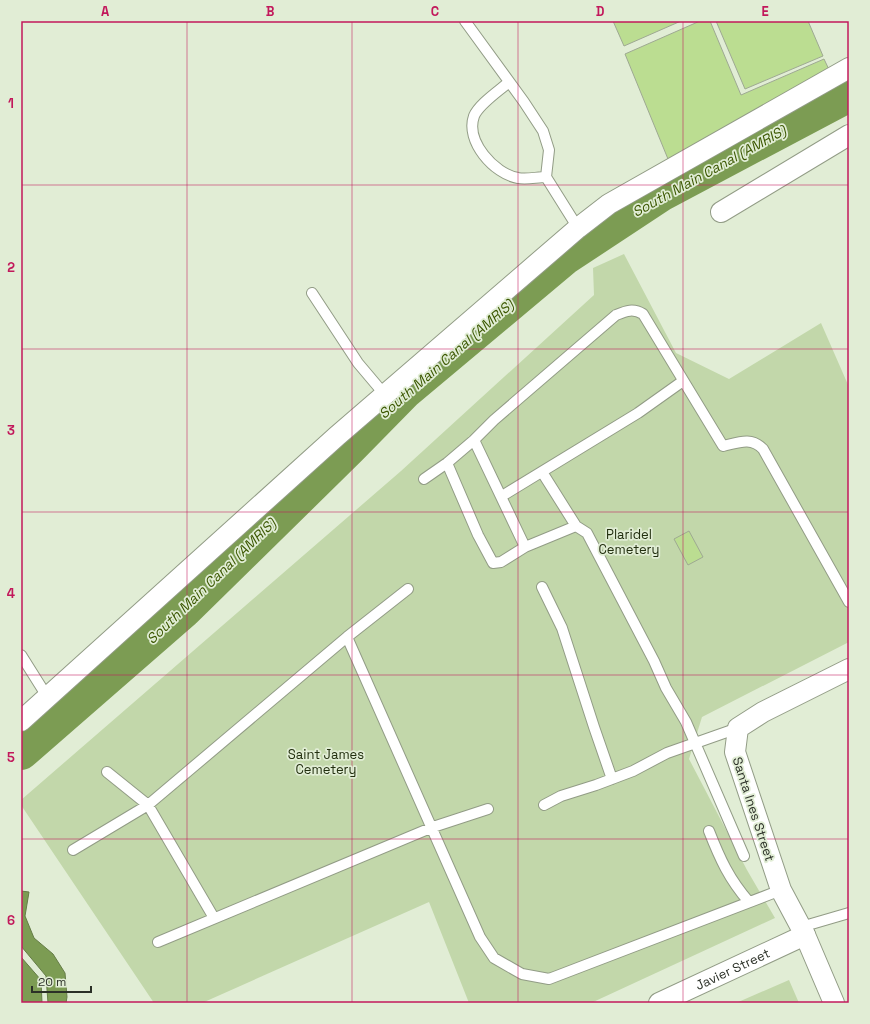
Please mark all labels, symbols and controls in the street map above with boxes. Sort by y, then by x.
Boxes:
text: A [101,3,110,20]
text: B [266,3,275,20]
text: C [431,3,439,20]
text: D [596,3,605,20]
text: E [761,3,769,20]
text: 1 [8,95,14,112]
water label: South Main Canal (AMRIS) [629,120,791,221]
text: 2 [7,259,15,276]
water label: South Main Canal (AMRIS) [375,294,518,423]
text: 3 [7,422,15,439]
water label: South Main Canal (AMRIS) [143,513,281,648]
park label: Plaridel Cemetery [599,526,659,558]
text: 4 [7,585,15,602]
park label: Saint James Cemetery [288,746,364,778]
text: 5 [7,749,15,766]
street label: Santa Ines Street [729,755,778,864]
text: 6 [7,912,15,929]
street label: Javier Street [693,945,773,994]
scale bar [32,968,91,994]
text: 20 m [38,974,66,990]

